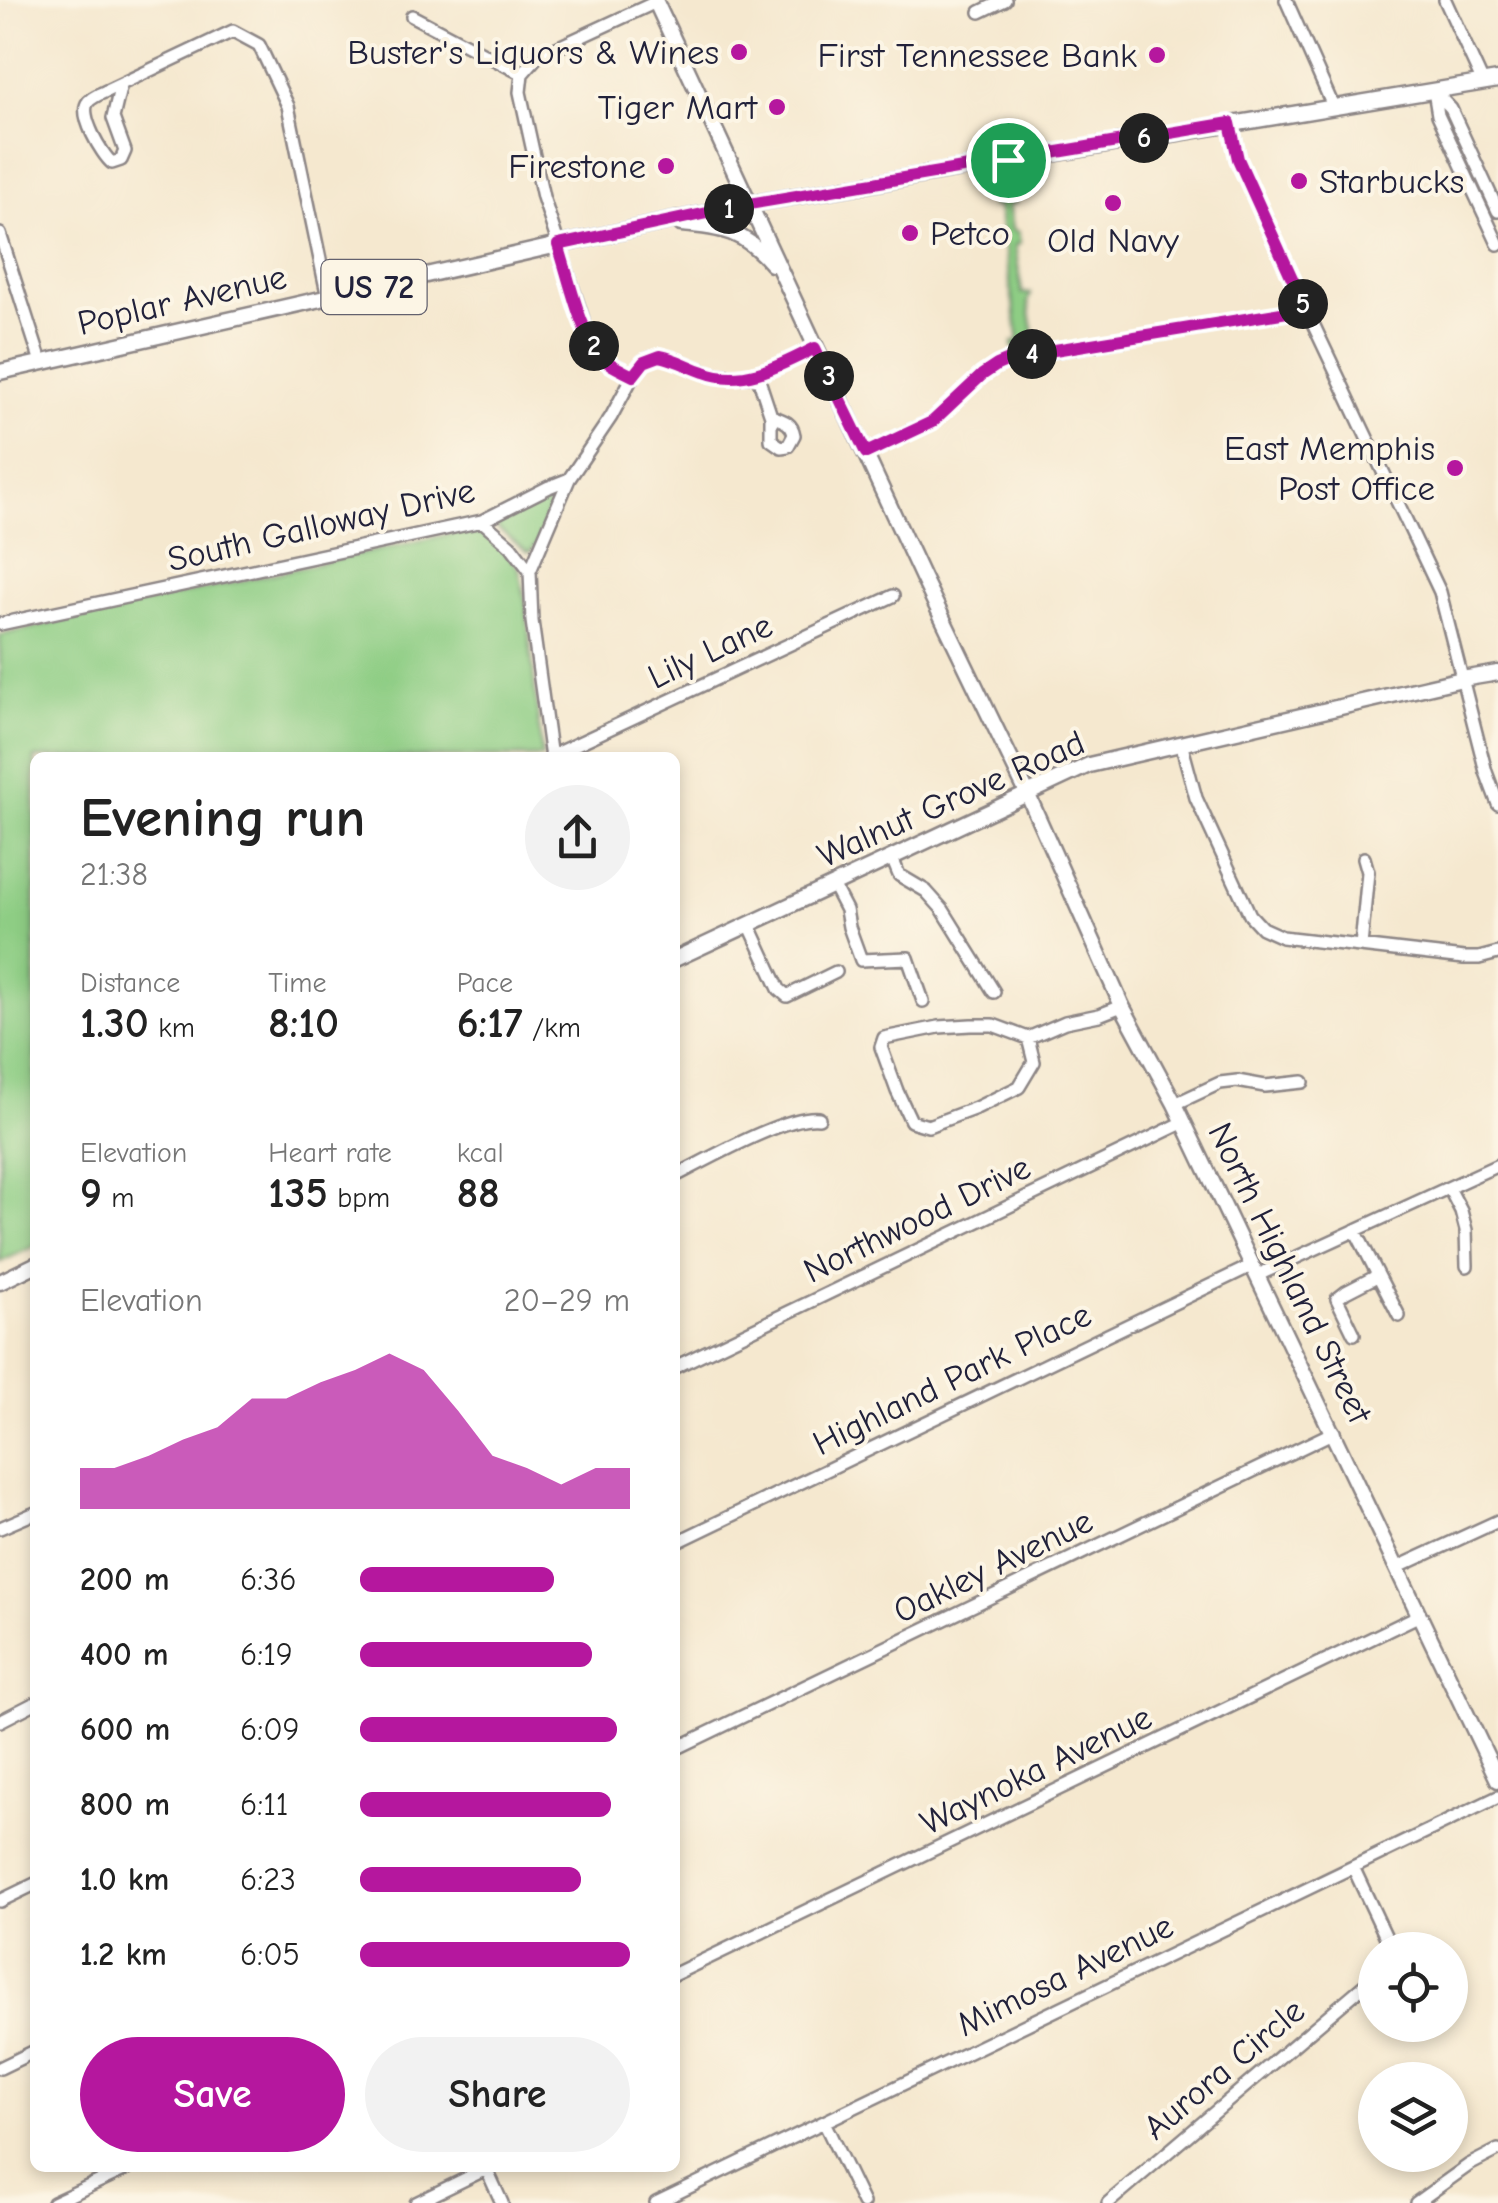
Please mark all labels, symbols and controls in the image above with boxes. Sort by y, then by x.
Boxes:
place label: Buster's Liquors & Wines [347,32,719,73]
place label: First Tennessee Bank [818,35,1137,76]
marker: Buster's Liquors & Wines [728,41,750,63]
marker: First Tennessee Bank [1146,44,1168,66]
place label: Tiger Mart [598,87,758,128]
marker: Tiger Mart [766,96,788,118]
pin: 6 [1119,113,1169,163]
pin [966,118,1051,203]
text: 6 [1137,122,1151,154]
icon: arrive [981,133,1036,188]
place label: Firestone [508,146,646,187]
marker: Firestone [655,155,677,177]
place label: Starbucks [1319,161,1464,202]
marker: Starbucks [1288,170,1310,192]
pin: 1 [704,184,754,234]
marker: Old Navy [1102,192,1124,214]
text: 1 [723,193,735,225]
place label: Petco [930,213,1010,254]
place label: Old Navy [1047,220,1179,261]
marker: Petco [899,222,921,244]
street label: Poplar Avenue [74,256,290,344]
road number: US 72 [322,260,426,314]
pin: 5 [1278,279,1328,329]
text: 5 [1296,288,1310,320]
pin: 2 [569,321,619,371]
pin: 4 [1007,329,1057,379]
text: 2 [587,330,601,362]
text: 4 [1025,338,1039,370]
pin: 3 [804,351,854,401]
text: 3 [822,360,836,392]
place label: East Memphis Post Office [1224,428,1435,509]
marker: East Memphis Post Office [1444,457,1466,479]
street label: South Galloway Drive [163,470,479,580]
street label: Lily Lane [641,604,779,698]
street label: Walnut Grove Road [811,722,1091,876]
button: share [525,785,630,890]
text: Evening run [80,786,365,850]
text: 21:38 [80,856,148,893]
text: Distance [80,967,180,999]
text: Time [268,967,326,999]
text: Pace [457,967,513,999]
text: 1.30 [80,999,149,1048]
text: 8:10 [268,999,339,1048]
text: 6:17 [457,999,523,1048]
text: km [149,1012,195,1044]
text: /km [523,1012,581,1044]
street label: North Highland Street [1199,1116,1381,1431]
text: Elevation [80,1137,187,1169]
text: Heart rate [268,1137,392,1169]
text: kcal [457,1137,504,1169]
street label: Northwood Drive [797,1146,1037,1292]
text: 9 [80,1169,102,1218]
text: 135 [268,1169,328,1218]
text: 88 [457,1169,500,1218]
text: m [102,1182,134,1214]
text: bpm [328,1182,390,1214]
text: Elevation [80,1282,203,1319]
text: 20–29 m [504,1282,630,1319]
street label: Highland Park Place [806,1294,1098,1464]
street label: Oakley Avenue [887,1500,1099,1632]
text: 200 m [80,1561,169,1598]
text: 6:36 [240,1561,297,1598]
text: 400 m [80,1636,168,1673]
text: 6:19 [240,1636,293,1673]
street label: Waynoka Avenue [914,1696,1158,1844]
text: 600 m [80,1711,170,1748]
text: 6:09 [240,1711,300,1748]
text: 800 m [80,1786,170,1823]
text: 6:11 [240,1786,288,1823]
text: 1.0 km [80,1861,169,1898]
text: 6:23 [240,1861,296,1898]
street label: Mimosa Avenue [950,1905,1180,2045]
map controls [1358,1932,1468,2172]
button: locate [1358,1932,1468,2042]
text: 1.2 km [80,1936,167,1973]
text: 6:05 [240,1936,300,1973]
street label: Aurora Circle [1135,1990,1313,2148]
button: Save [80,2037,345,2152]
button: Share [365,2037,630,2152]
button: layers [1358,2062,1468,2172]

